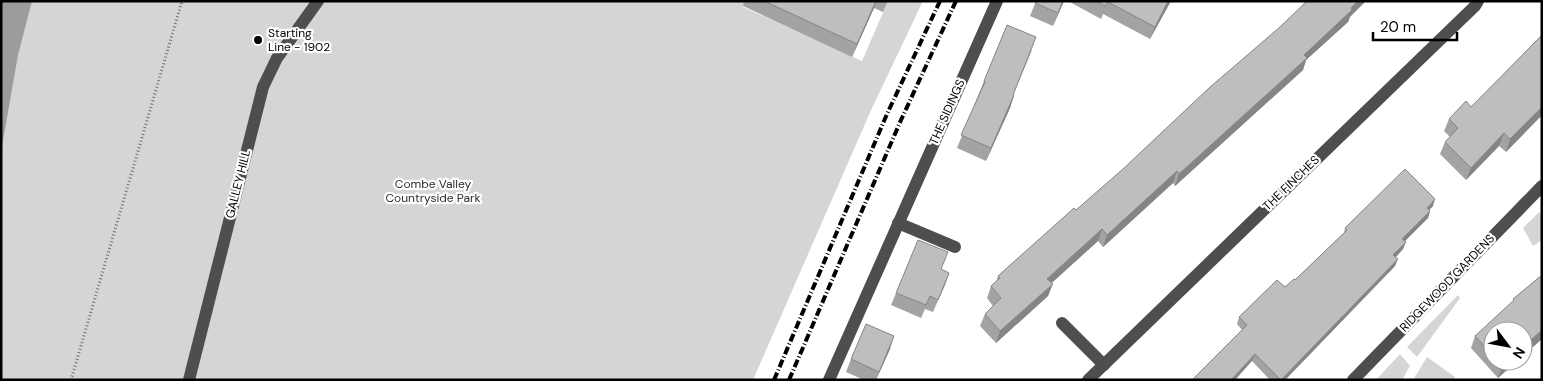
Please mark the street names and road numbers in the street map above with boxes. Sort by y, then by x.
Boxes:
street label: THE SIDINGS [925,77,969,147]
street label: GALLEY HILL [222,148,254,220]
street label: THE FINCHES [1259,152,1323,214]
street label: RIDGEWOOD GARDENS [1396,231,1498,335]

